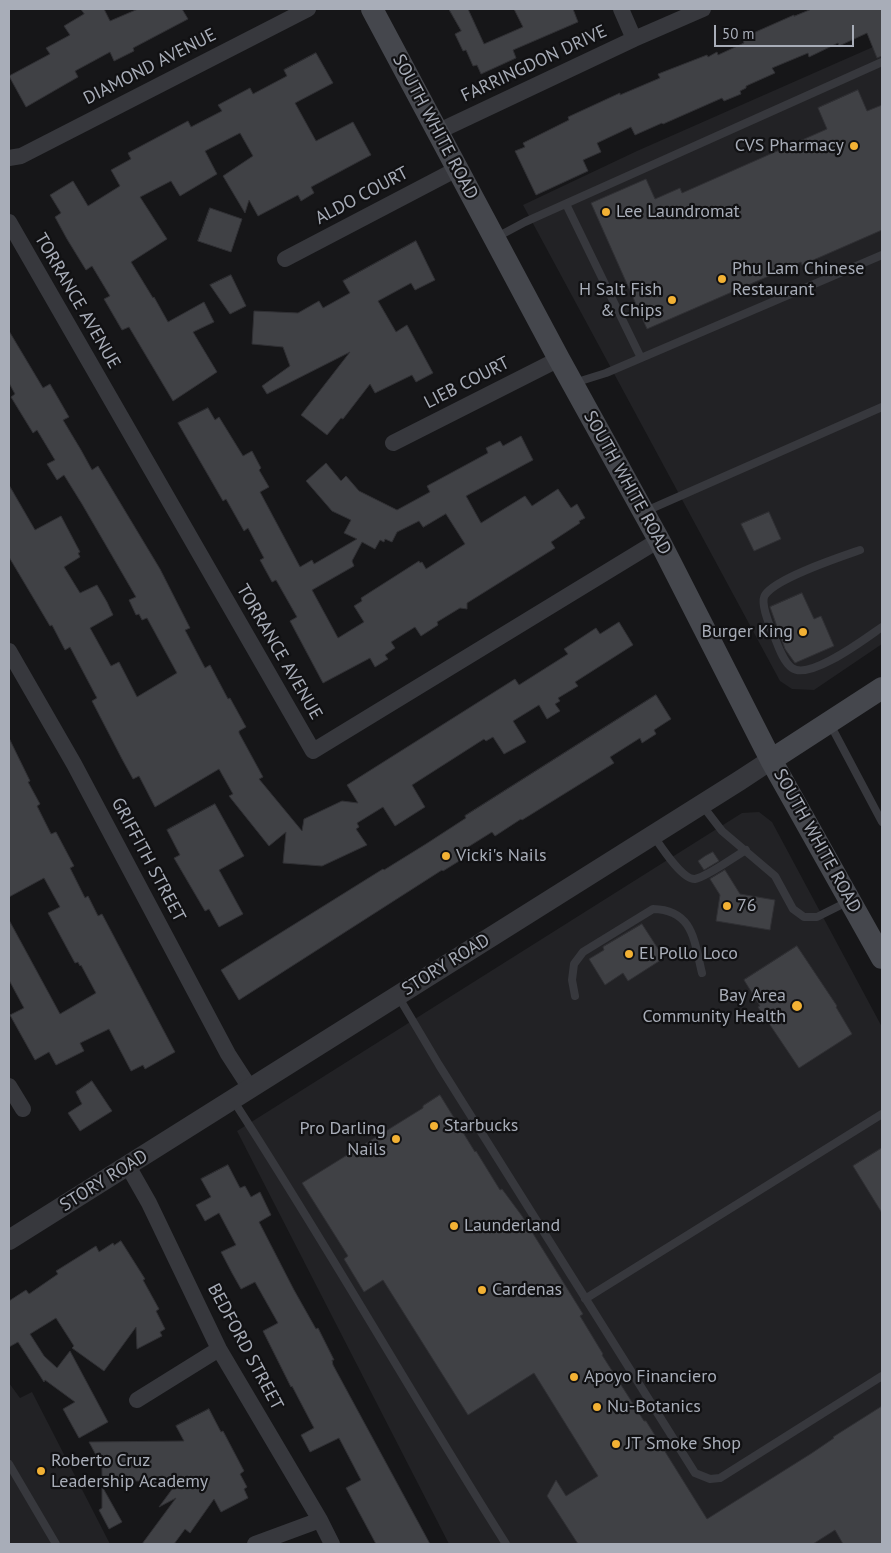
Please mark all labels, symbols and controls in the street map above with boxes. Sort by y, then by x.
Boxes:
scale bar [716,15,856,47]
street label: FARRINGDON DRIVE [458,21,610,107]
street label: DIAMOND AVENUE [80,24,220,110]
text: 50 m [722,24,755,43]
street label: SOUTH WHITE ROAD [388,51,482,203]
place label: CVS Pharmacy [735,135,844,157]
marker: CVS Pharmacy [848,140,860,152]
street label: ALDO COURT [312,162,412,230]
place label: Lee Laundromat [616,201,740,223]
marker: Lee Laundromat [600,206,612,218]
street label: TORRANCE AVENUE [29,229,125,373]
place label: Phu Lam Chinese Restaurant [732,258,864,300]
marker: Phu Lam Chinese Restaurant [716,273,728,285]
place label: H Salt Fish & Chips [579,279,662,322]
marker: H Salt Fish & Chips [666,294,678,306]
street label: LIEB COURT [421,352,513,414]
street label: SOUTH WHITE ROAD [578,407,676,559]
street label: TORRANCE AVENUE [231,580,327,724]
place label: Burger King [702,621,793,643]
marker: Burger King [797,626,809,638]
street label: SOUTH WHITE ROAD [768,765,866,917]
street label: GRIFFITH STREET [106,794,190,926]
place label: Vicki's Nails [456,845,547,867]
marker: Vicki's Nails [440,850,452,862]
place label: 76 [737,895,757,917]
marker: 76 [721,900,733,912]
street label: STORY ROAD [398,929,494,1001]
place label: El Pollo Loco [639,943,738,965]
marker: El Pollo Loco [623,948,635,960]
place label: Bay Area Community Health [642,985,786,1028]
marker: Bay Area Community Health [790,999,804,1013]
place label: Starbucks [444,1115,518,1137]
place label: Pro Darling Nails [300,1118,386,1160]
marker: Starbucks [428,1120,440,1132]
marker: Pro Darling Nails [390,1133,402,1145]
street label: STORY ROAD [56,1145,152,1217]
place label: Launderland [464,1215,560,1237]
marker: Launderland [448,1220,460,1232]
place label: Cardenas [492,1279,562,1301]
street label: BEDFORD STREET [203,1280,287,1414]
marker: Cardenas [476,1284,488,1296]
place label: Apoyo Financiero [584,1366,717,1388]
marker: Apoyo Financiero [568,1371,580,1383]
place label: Nu-Botanics [607,1396,701,1418]
marker: Nu-Botanics [591,1401,603,1413]
place label: JT Smoke Shop [626,1433,741,1455]
marker: JT Smoke Shop [610,1438,622,1450]
place label: Roberto Cruz Leadership Academy [51,1450,208,1492]
marker: Roberto Cruz Leadership Academy [35,1465,47,1477]

